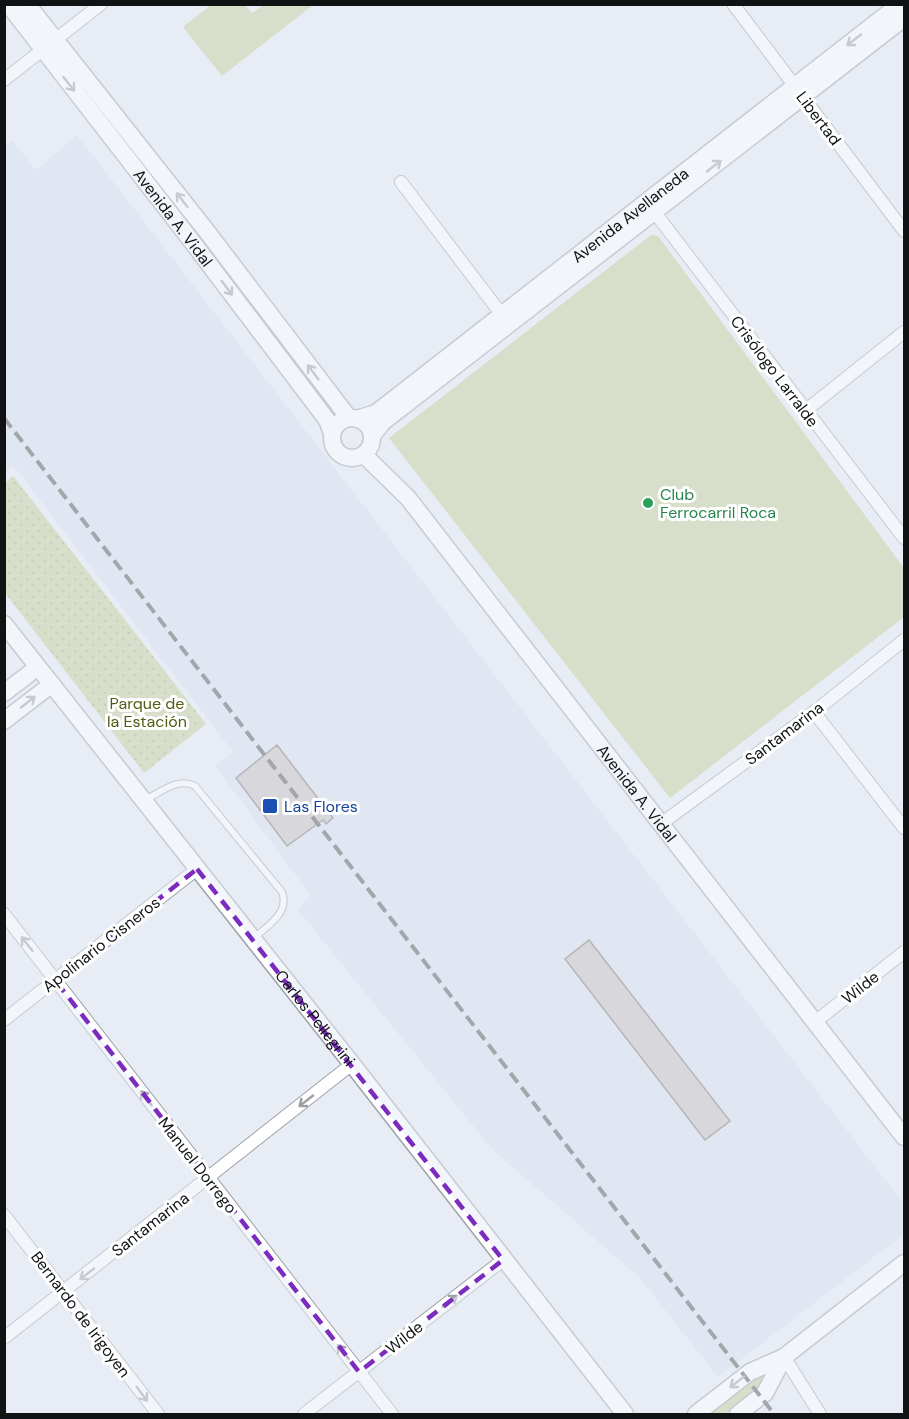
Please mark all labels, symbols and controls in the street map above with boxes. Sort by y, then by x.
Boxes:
one-way arrow [846,34,862,47]
one-way arrow [63,76,76,92]
street label: Libertad [791,87,846,150]
one-way arrow [706,160,722,172]
street label: Avenida Avellaneda [567,163,693,267]
street label: Avenida A. Vidal [129,165,217,271]
one-way arrow [176,193,189,209]
one-way arrow [221,279,234,295]
street label: Crisólogo Larralde [726,311,823,431]
one-way arrow [307,365,319,381]
place label: Club Ferrocarril Roca [660,484,776,523]
marker: Club Ferrocarril Roca [641,496,655,510]
park label: Parque de la Estación [107,693,187,732]
one-way arrow [20,696,36,709]
street label: Santamarina [741,697,828,770]
street label: Avenida A. Vidal [592,740,681,846]
place label: Las Flores [284,796,358,817]
marker: Las Flores [261,797,279,815]
street label: Apolinario Cisneros [38,892,164,997]
one-way arrow [21,936,34,952]
street label: Carlos Pellegrini [270,966,360,1071]
street label: Wilde [837,966,883,1009]
one-way arrow [140,1090,153,1106]
one-way arrow [298,1094,314,1107]
street label: Manuel Dorrego [153,1113,242,1218]
street label: Santamarina [107,1188,193,1261]
street label: Bernardo de Irigoyen [26,1247,135,1382]
one-way arrow [79,1267,95,1280]
one-way arrow [441,1295,457,1308]
street label: Wilde [381,1316,427,1359]
one-way arrow [337,1344,350,1360]
one-way arrow [730,1376,746,1389]
one-way arrow [136,1386,149,1402]

